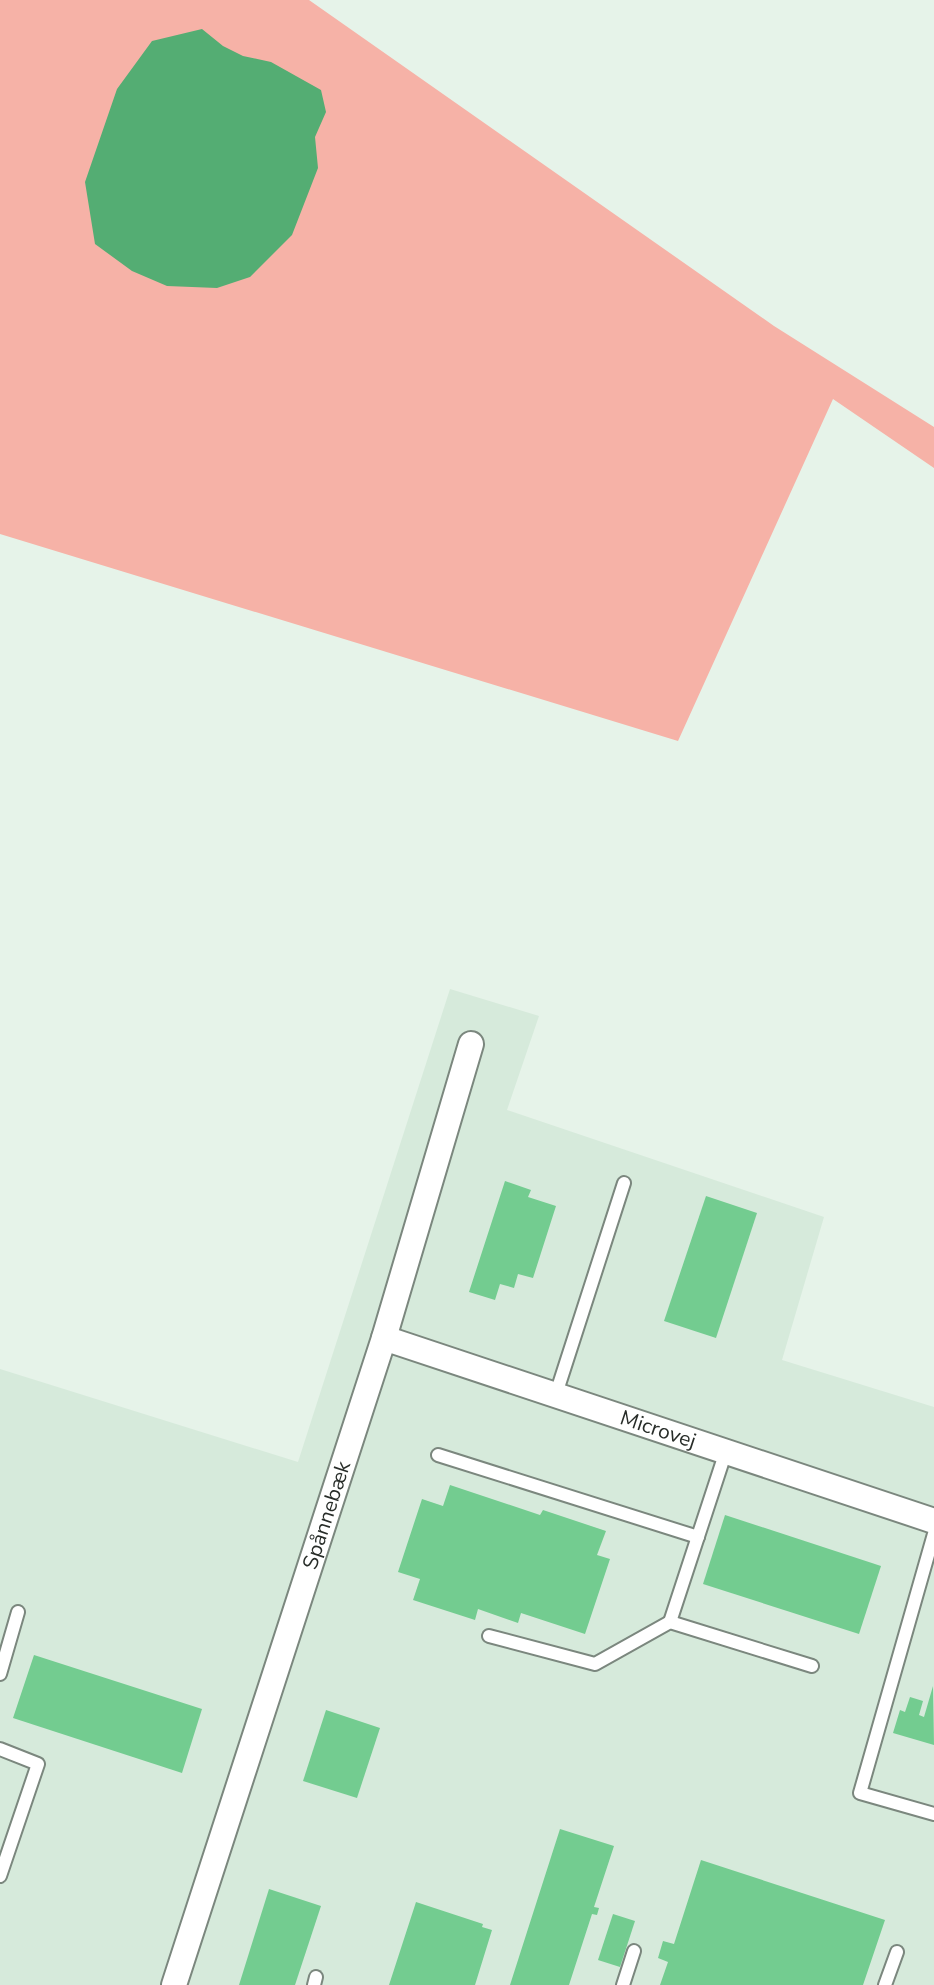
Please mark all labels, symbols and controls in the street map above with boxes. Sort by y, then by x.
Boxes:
street label: Microvej [617,1404,700,1455]
street label: Spånnebæk [296,1457,357,1573]

